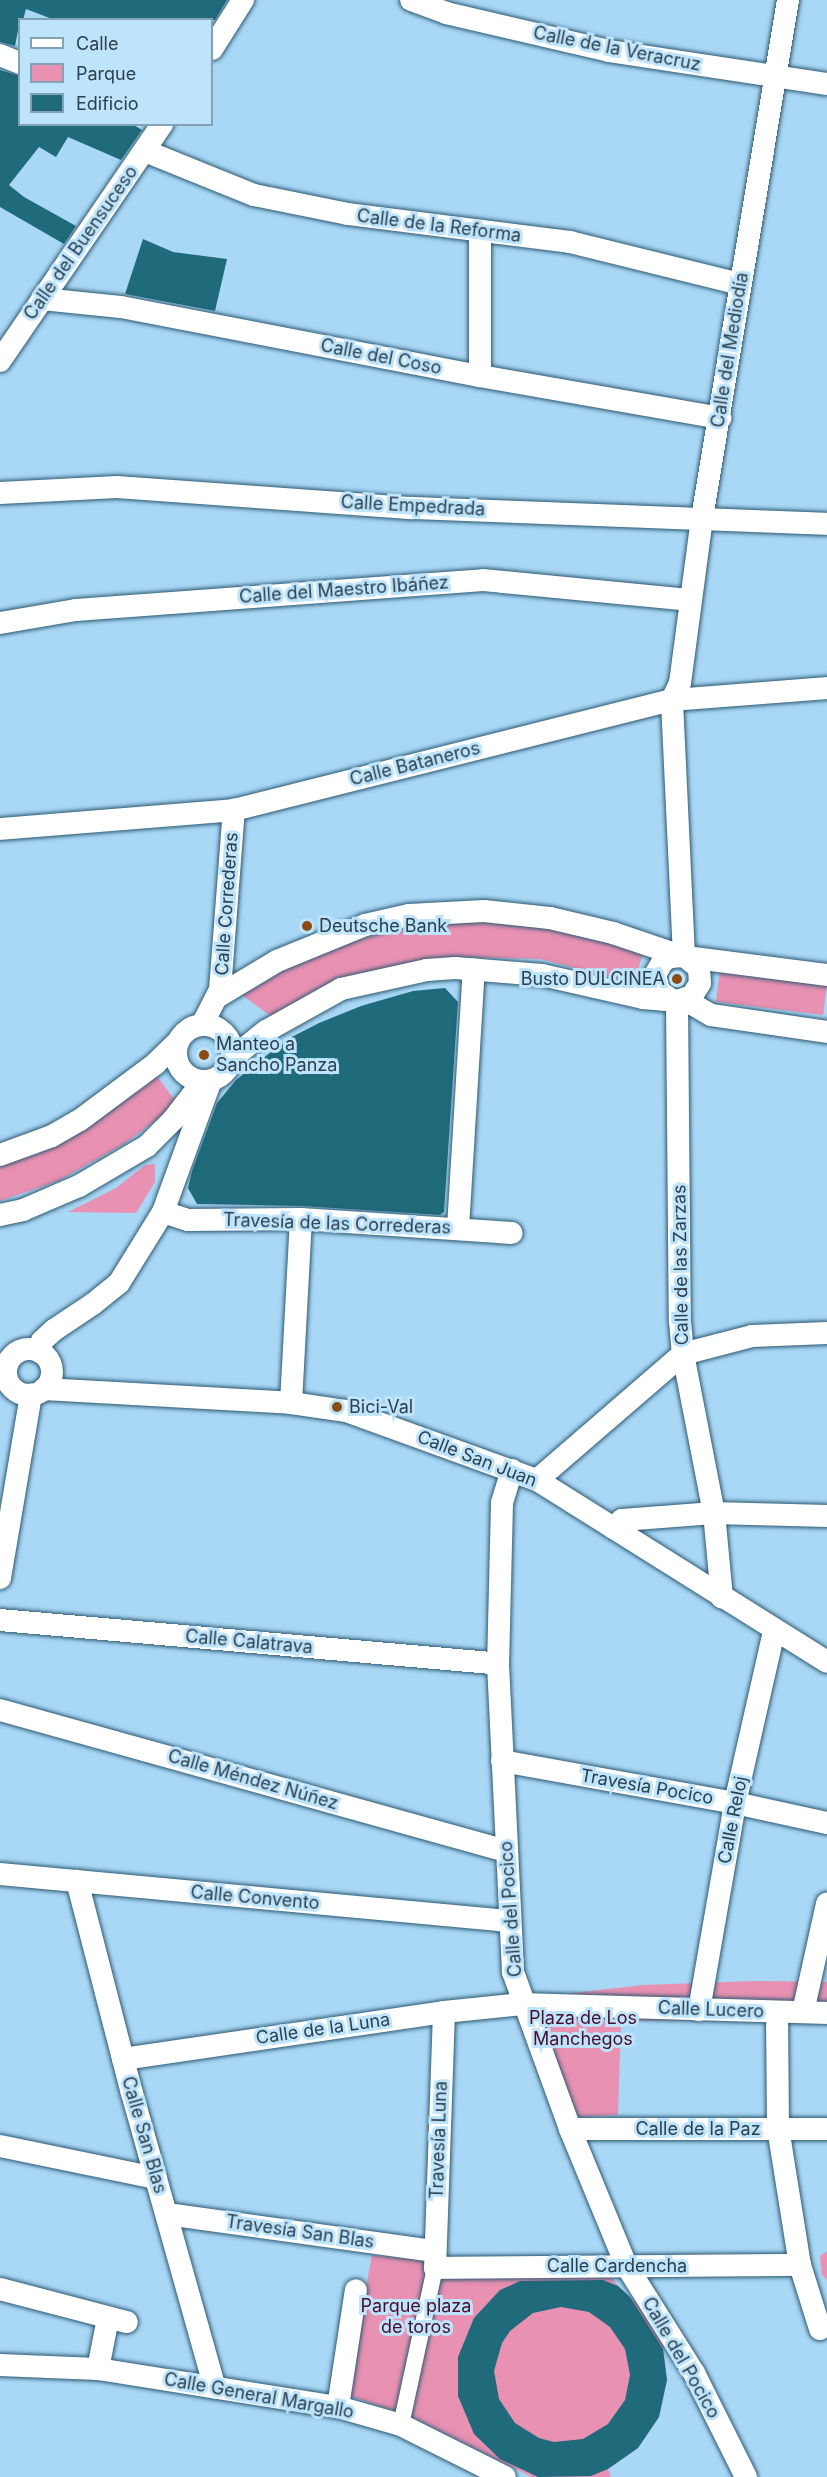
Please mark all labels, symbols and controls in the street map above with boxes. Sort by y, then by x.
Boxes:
legend [18,18,213,126]
street label: Calle de la Veracruz [531,22,703,76]
text: Calle [76,33,118,54]
text: Parque [76,63,136,84]
text: Edificio [76,93,139,114]
street label: Calle del Buensuceso [20,162,142,324]
street label: Calle de la Reforma [356,205,522,247]
street label: Calle del Mediodía [707,271,753,429]
street label: Calle del Coso [319,335,443,379]
street label: Calle Empedrada [340,491,486,521]
street label: Calle del Maestro Ibáñez [239,572,449,608]
street label: Calle Bataneros [348,737,482,791]
street label: Calle Correderas [211,832,243,976]
place label: Deutsche Bank [319,915,447,937]
marker: Deutsche Bank [300,919,314,933]
place label: Busto DULCINEA [521,968,665,990]
marker: Busto DULCINEA [670,972,684,986]
place label: Manteo a Sancho Panza [216,1034,337,1076]
marker: Manteo a Sancho Panza [197,1048,211,1062]
street label: Calle de las Zarzas [669,1184,693,1346]
street label: Travesía de las Correderas [223,1209,451,1239]
place label: Bici-Val [349,1396,413,1418]
marker: Bici-Val [330,1400,344,1414]
street label: Calle San Juan [414,1426,540,1492]
street label: Calle Calatrava [184,1626,314,1658]
street label: Calle Méndez Núñez [165,1745,341,1815]
street label: Travesía Pocico [579,1765,715,1809]
street label: Calle Reloj [714,1774,752,1866]
street label: Calle del Pocico [495,1840,527,1978]
street label: Calle Convento [190,1882,320,1914]
street label: Calle Lucero [657,1997,765,2023]
park label: Plaza de Los Manchegos [529,2008,637,2050]
street label: Calle de la Luna [255,2009,391,2049]
street label: Calle San Blas [117,2074,171,2196]
street label: Travesía Luna [426,2081,452,2199]
street label: Calle de la Paz [635,2118,761,2140]
street label: Travesía San Blas [224,2211,376,2253]
street label: Calle Cardencha [547,2255,687,2277]
street label: Calle del Pocico [638,2294,724,2422]
park label: Parque plaza de toros [361,2296,471,2338]
street label: Calle General Margallo [162,2369,356,2423]

